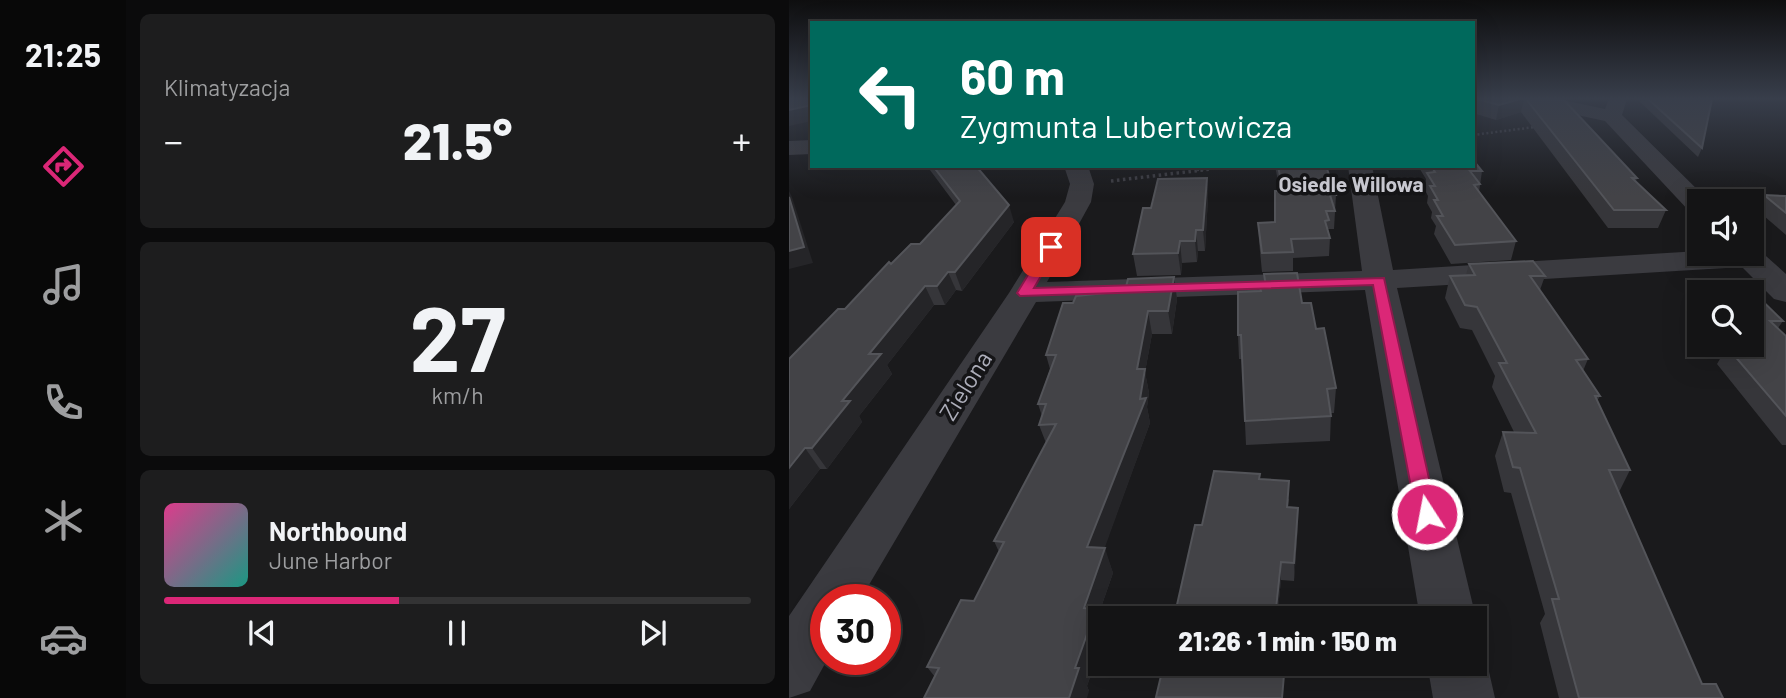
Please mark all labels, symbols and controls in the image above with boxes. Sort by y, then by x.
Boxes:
text: 21:25 [25,35,101,73]
text: 60 m [960,46,1065,105]
icon: left [845,49,936,140]
text: Klimatyzacja [164,73,290,101]
text: Zygmunta Lubertowicza [960,106,1292,144]
text: 21.5° [403,108,512,170]
text: − [164,117,183,163]
text: + [732,117,751,163]
icon: directions [39,142,88,191]
district label: Osiedle Willowa [1278,171,1424,196]
map controls [1687,189,1764,357]
button: sound [1687,189,1764,266]
pin [1021,217,1081,277]
icon: arrive [1032,228,1070,266]
icon: music [39,260,88,309]
button: search [1687,280,1764,357]
text: 27 [409,281,506,390]
street label: Zielona [932,345,997,425]
icon: phone [39,378,88,427]
text: km/h [431,381,484,409]
position arrow [1390,477,1464,551]
icon: climate [39,496,88,545]
text: Northbound [269,515,407,546]
text: June Harbor [269,546,392,574]
speed limit sign: 30 [810,584,901,675]
icon: car [39,614,88,663]
icon: previous [243,614,281,652]
icon: pause [438,614,476,652]
icon: next [634,614,672,652]
text: 21:26 · 1 min · 150 m [1178,625,1397,656]

